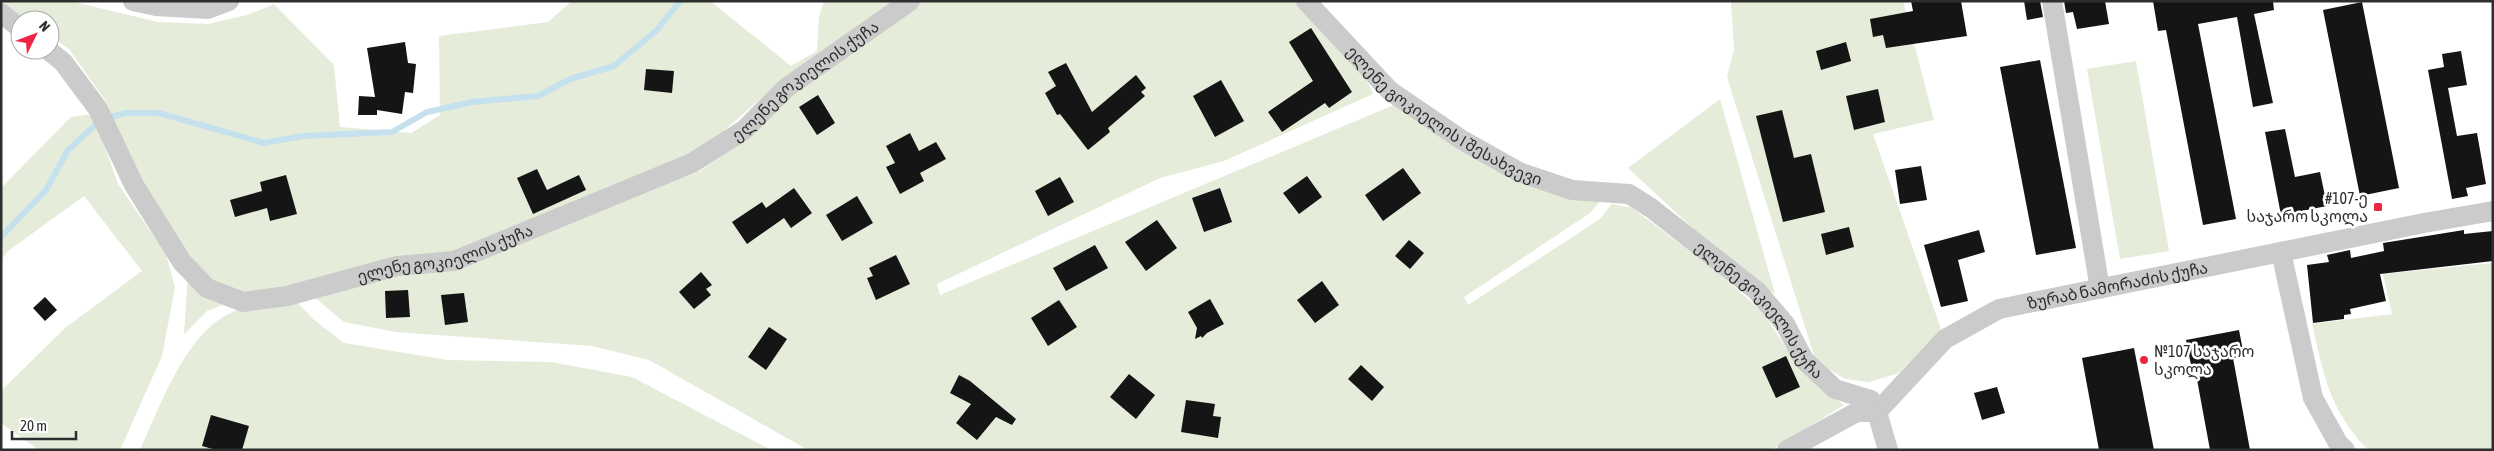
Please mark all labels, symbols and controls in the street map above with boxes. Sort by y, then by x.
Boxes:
north arrow [10,10,60,60]
street label: ელენე გოკიელის ქუჩა [729,17,882,145]
text: N [36,18,53,35]
street label: ელენე გოკიელის I შესახვევი [1343,42,1545,188]
place label: #107-ე საჯარო სკოლა [2246,189,2368,227]
marker: #107-ე საჯარო სკოლა [2372,201,2384,213]
street label: ელენე გოკიელის ქუჩა [355,221,535,286]
street label: ელენე გოკიელის ქუჩა [1691,237,1827,382]
street label: ზურაბ ნამორაძის ქუჩა [2026,258,2209,312]
place label: №107 საჯარო სკოლა [2154,342,2254,380]
marker: №107 საჯარო სკოლა [2138,354,2150,366]
scale bar [12,408,76,440]
text: 20 m [20,417,47,434]

